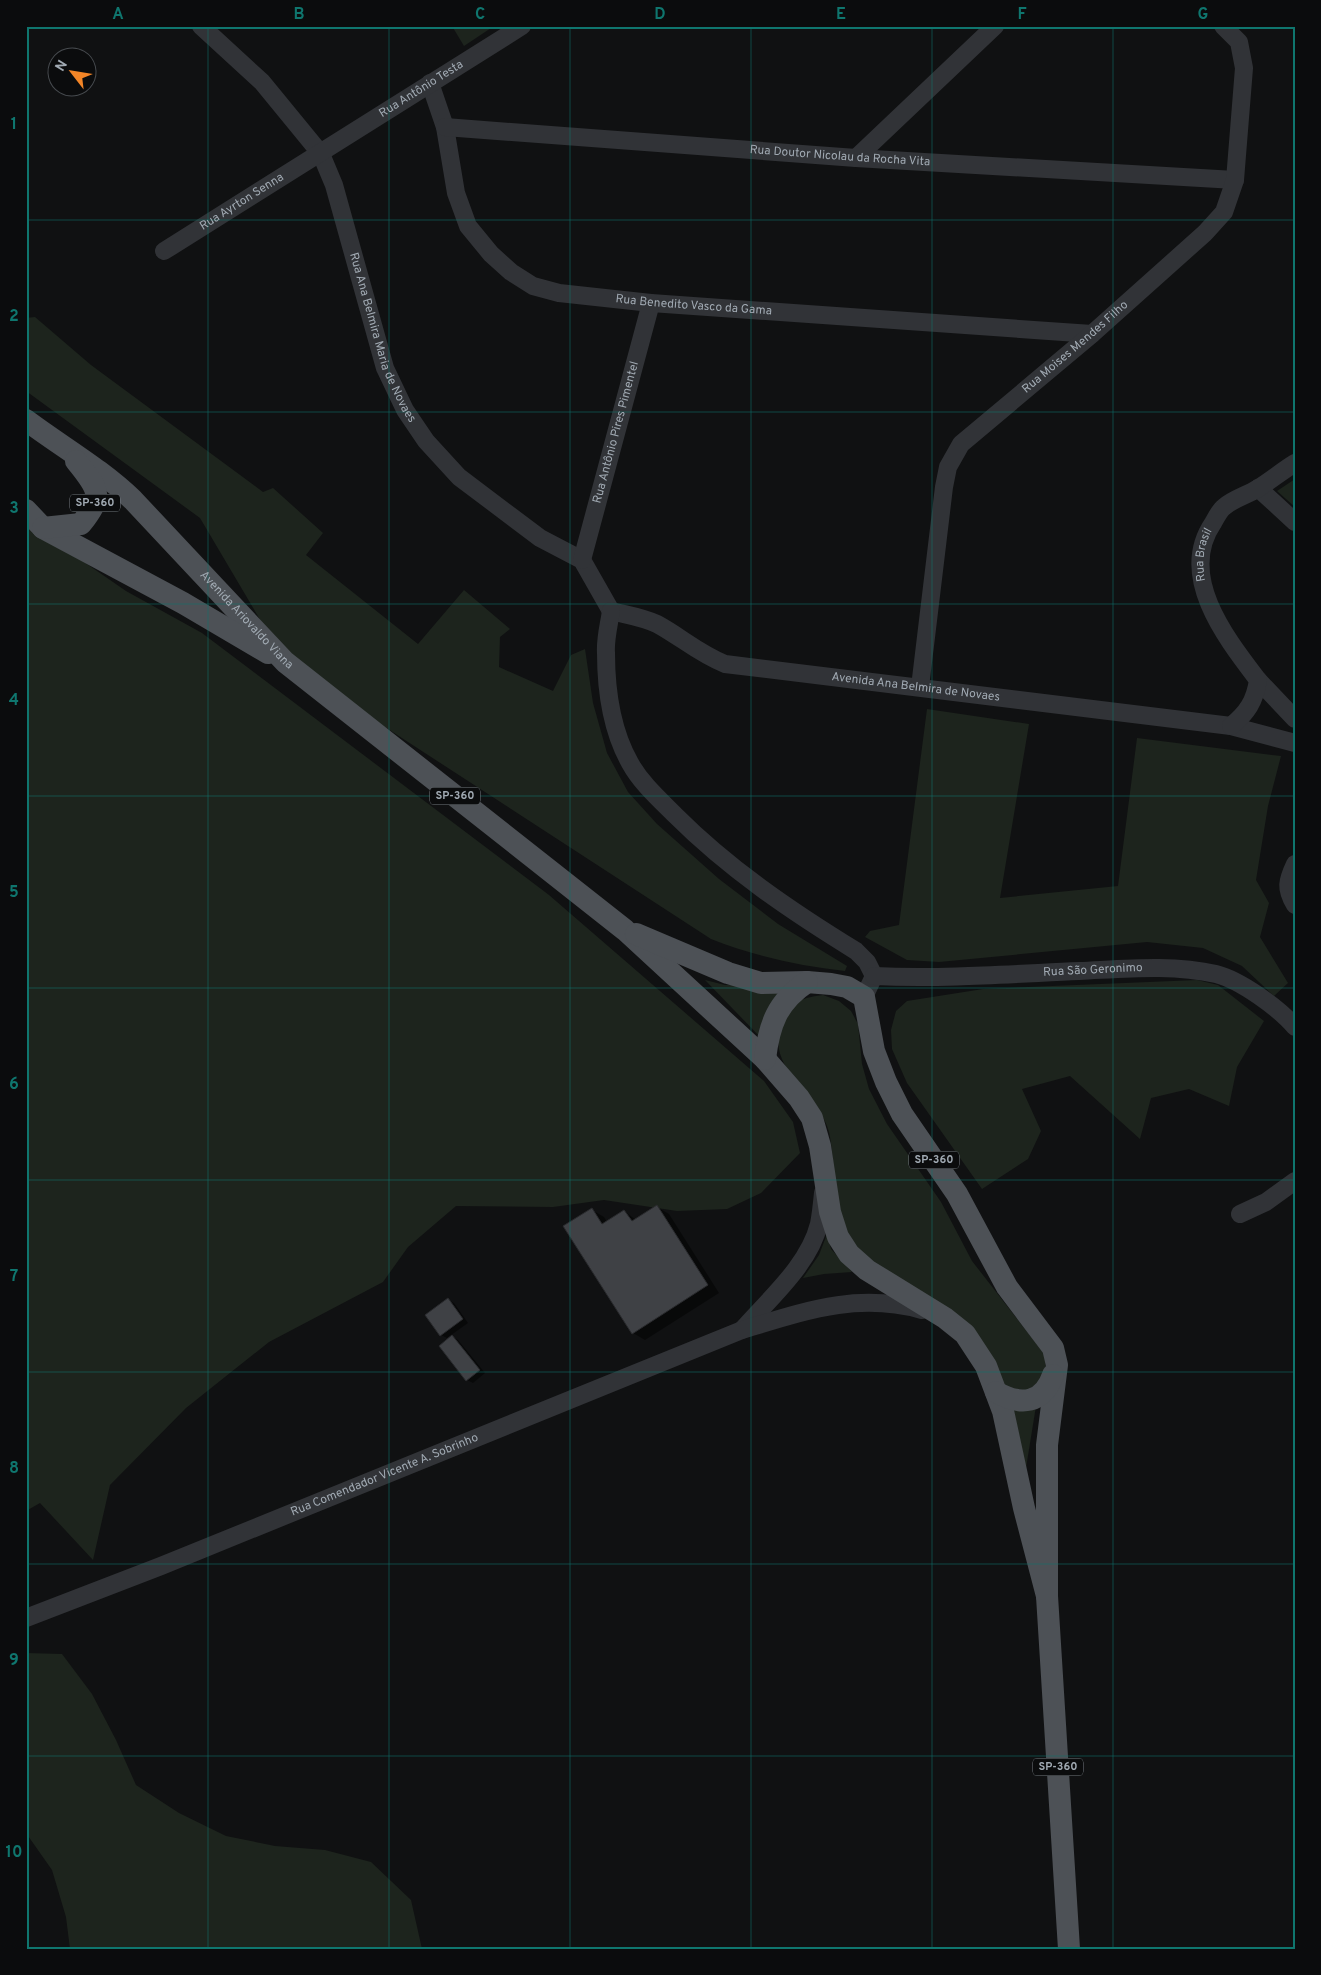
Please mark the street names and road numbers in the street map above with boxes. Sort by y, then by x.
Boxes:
street label: Rua Antônio Testa [376,57,467,122]
street label: Rua Doutor Nicolau da Rocha Vita [749,142,931,170]
street label: Rua Ayrton Senna [197,170,287,234]
street label: Rua Ana Belmira Maria de Novaes [345,251,419,426]
street label: Rua Benedito Vasco da Gama [615,291,773,319]
street label: Rua Moises Mendes Filho [1019,297,1132,397]
street label: Rua Antônio Pires Pimentel [589,360,643,505]
road number: SP-360 [70,494,120,512]
street label: Rua Brasil [1192,525,1216,583]
street label: Avenida Ariovaldo Viana [196,568,296,673]
street label: Avenida Ana Belmira de Novaes [831,669,1001,706]
road number: SP-360 [430,788,480,804]
street label: Rua São Geronimo [1043,960,1143,981]
road number: SP-360 [909,1152,959,1168]
street label: Rua Comendador Vicente A. Sobrinho [288,1430,481,1520]
road number: SP-360 [1033,1758,1083,1775]

